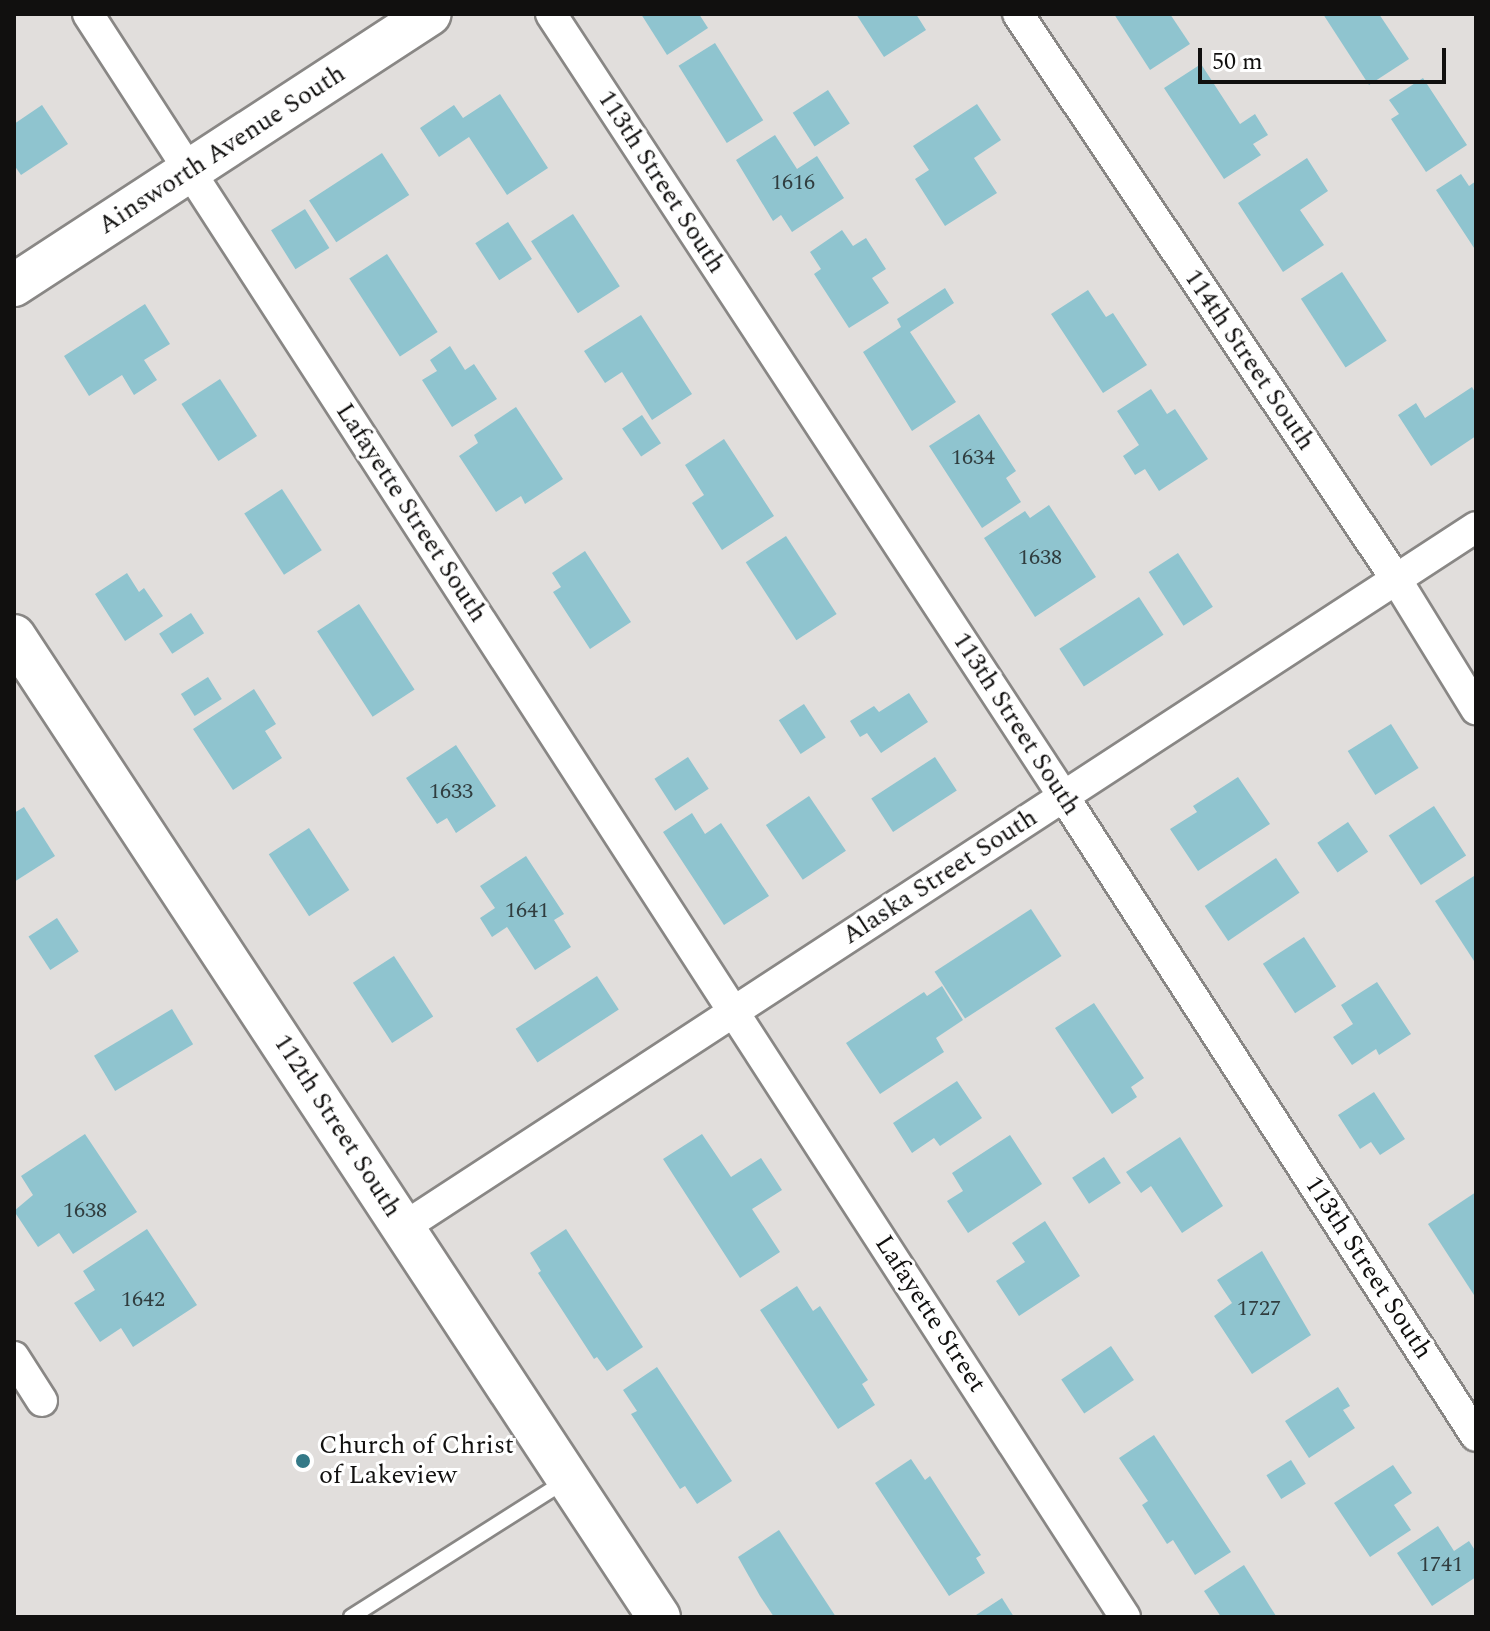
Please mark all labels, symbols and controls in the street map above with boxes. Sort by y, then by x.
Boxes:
scale bar [1202,32,1450,82]
text: 50 m [1212,44,1263,80]
street label: Ainsworth Avenue South [93,58,351,242]
street label: 113th Street South [590,85,732,279]
house number: 1616 [771,170,815,196]
street label: 114th Street South [1177,263,1321,457]
street label: Lafayette Street South [328,398,494,628]
house number: 1634 [951,445,995,471]
house number: 1638 [1018,545,1062,571]
street label: 113th Street South [945,627,1087,821]
house number: 1633 [429,779,473,805]
street label: Alaska Street South [837,802,1043,952]
house number: 1641 [505,898,549,924]
street label: 112th Street South [266,1029,408,1223]
street label: 113th Street South [1297,1171,1439,1365]
house number: 1638 [63,1198,107,1224]
street label: Lafayette Street [868,1230,992,1398]
house number: 1642 [121,1287,165,1313]
house number: 1727 [1237,1296,1281,1322]
place label: Church of Christ of Lakeview [319,1430,514,1492]
marker: Church of Christ of Lakeview [294,1452,312,1470]
house number: 1741 [1419,1552,1463,1578]

